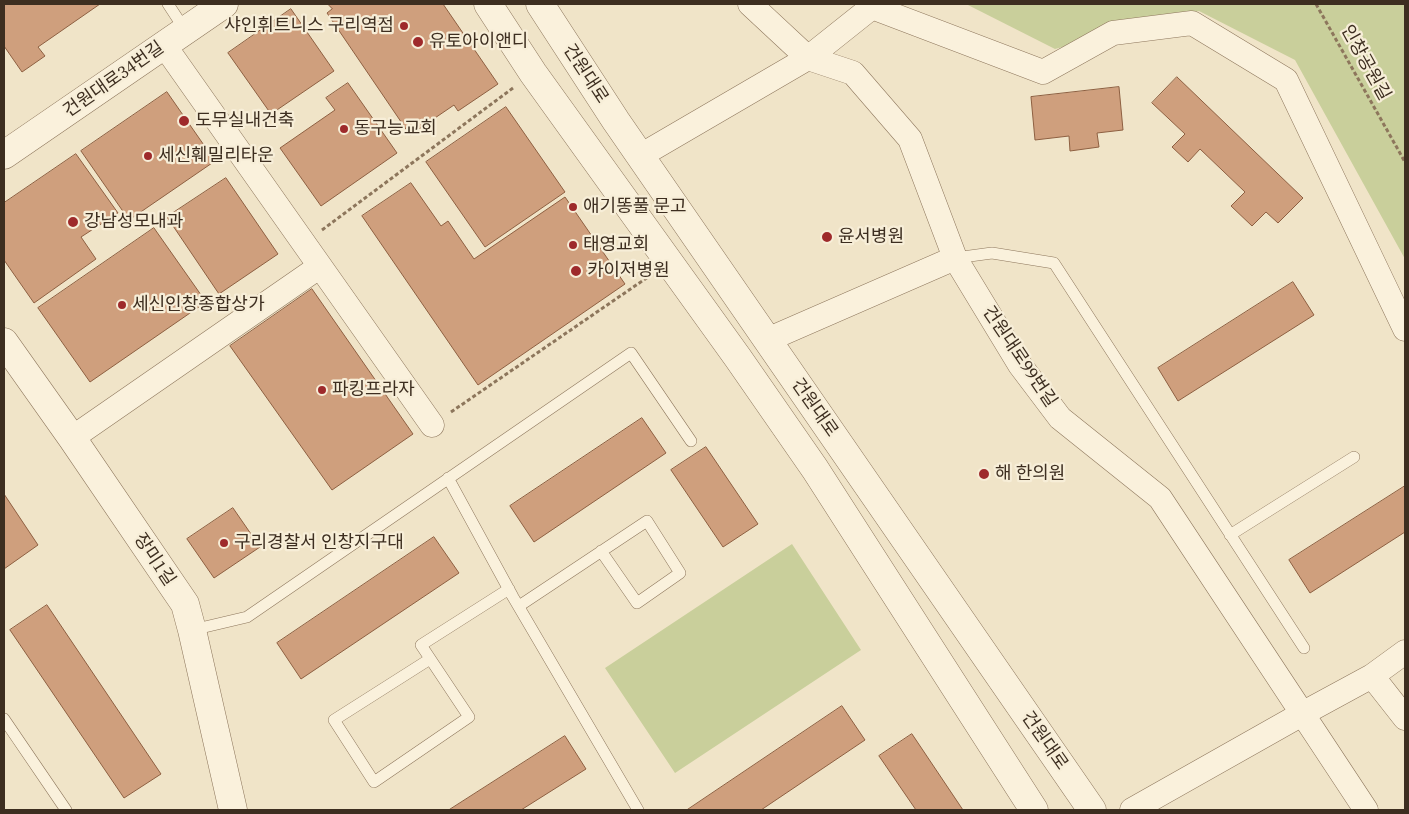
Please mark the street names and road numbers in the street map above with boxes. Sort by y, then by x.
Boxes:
street label: 인창공원길 [1335,22,1395,104]
street label: 건원대로34번길 [60,37,168,123]
street label: 건원대로 [558,40,612,108]
street label: 건원대로99번길 [977,302,1061,412]
street label: 건원대로 [786,375,842,441]
street label: 장미1길 [129,530,179,590]
street label: 건원대로 [1016,708,1072,774]

